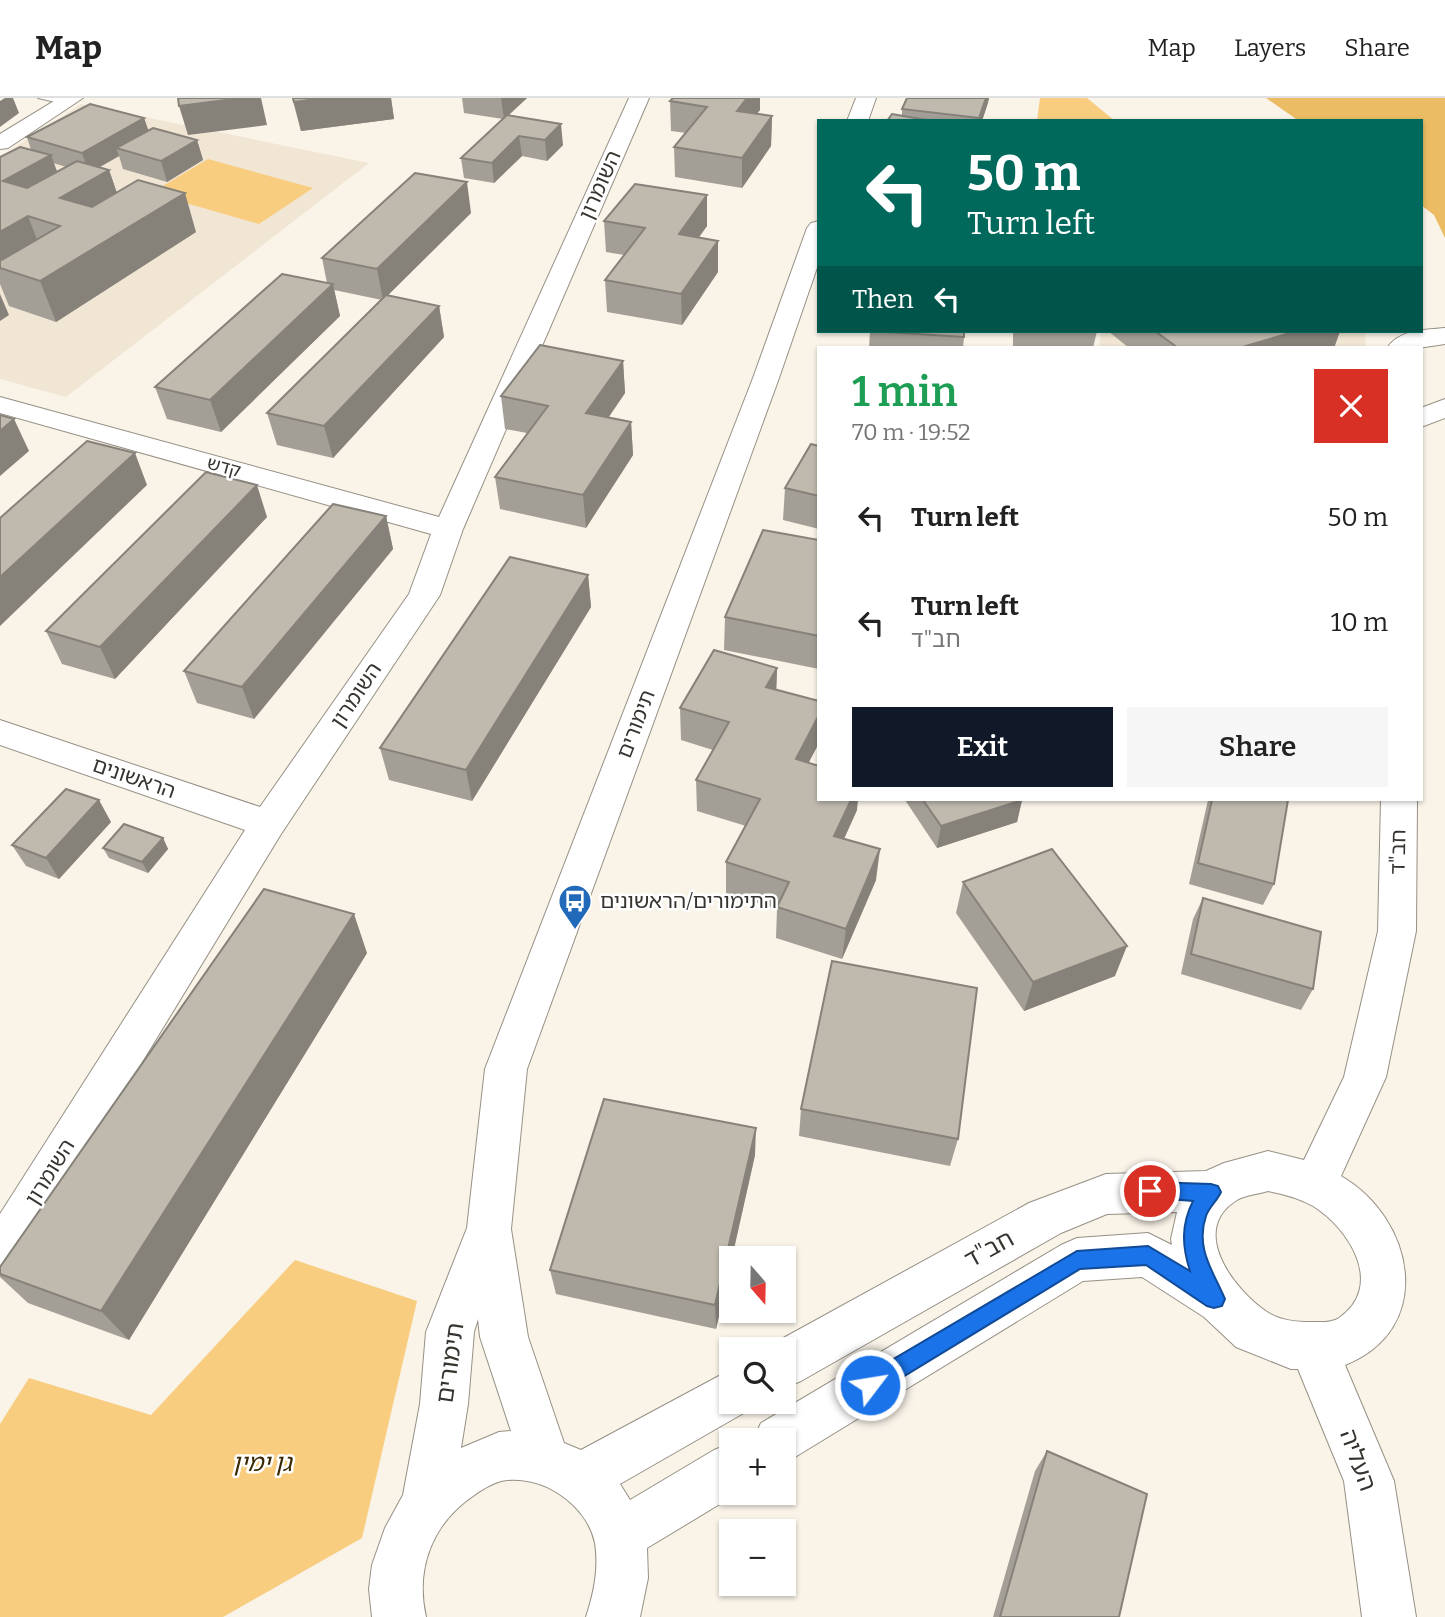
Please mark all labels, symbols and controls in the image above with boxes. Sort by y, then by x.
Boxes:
text: Map [35,28,102,68]
text: Map [1148,34,1196,62]
text: Layers [1234,34,1306,62]
text: Share [1344,34,1410,62]
text: 50 m [967,144,1080,203]
street label: השומרון [573,146,627,224]
icon: left [852,147,943,238]
text: Turn left [967,204,1095,242]
icon: left [928,280,966,318]
text: Then [852,284,914,315]
text: 1 min [852,367,958,417]
button: close [1314,369,1388,443]
text: 70 m · 19:52 [852,418,971,446]
street label: קדש [205,452,243,482]
icon: left [852,499,890,537]
text: Turn left [911,502,1019,533]
text: 50 m [1327,502,1388,533]
text: Turn left [911,591,1019,622]
icon: left [852,604,890,642]
text: 10 m [1331,607,1388,638]
text: חב"ד [911,625,961,653]
street label: השומרון [325,658,387,732]
street label: תימורים [611,686,661,762]
button: Exit [852,707,1113,787]
button: Share [1127,707,1388,787]
street label: הראשונים [89,752,179,804]
street label: חב"ד [1385,829,1411,875]
bus stop icon: התימורים/הראשונים [556,882,594,931]
place label: התימורים/הראשונים [600,888,777,914]
street label: השומרון [20,1134,80,1210]
pin [1120,1161,1180,1221]
icon: arrive [1131,1172,1169,1210]
street label: חב"ד [960,1224,1018,1274]
north arrow [719,1246,796,1323]
map controls [719,1246,796,1596]
street label: תימורים [430,1321,470,1405]
button: search [719,1337,796,1414]
position arrow [833,1348,907,1422]
street label: העליה [1334,1425,1382,1495]
button: + [719,1428,796,1505]
park label: גן ימין [232,1449,294,1477]
button: − [719,1519,796,1596]

